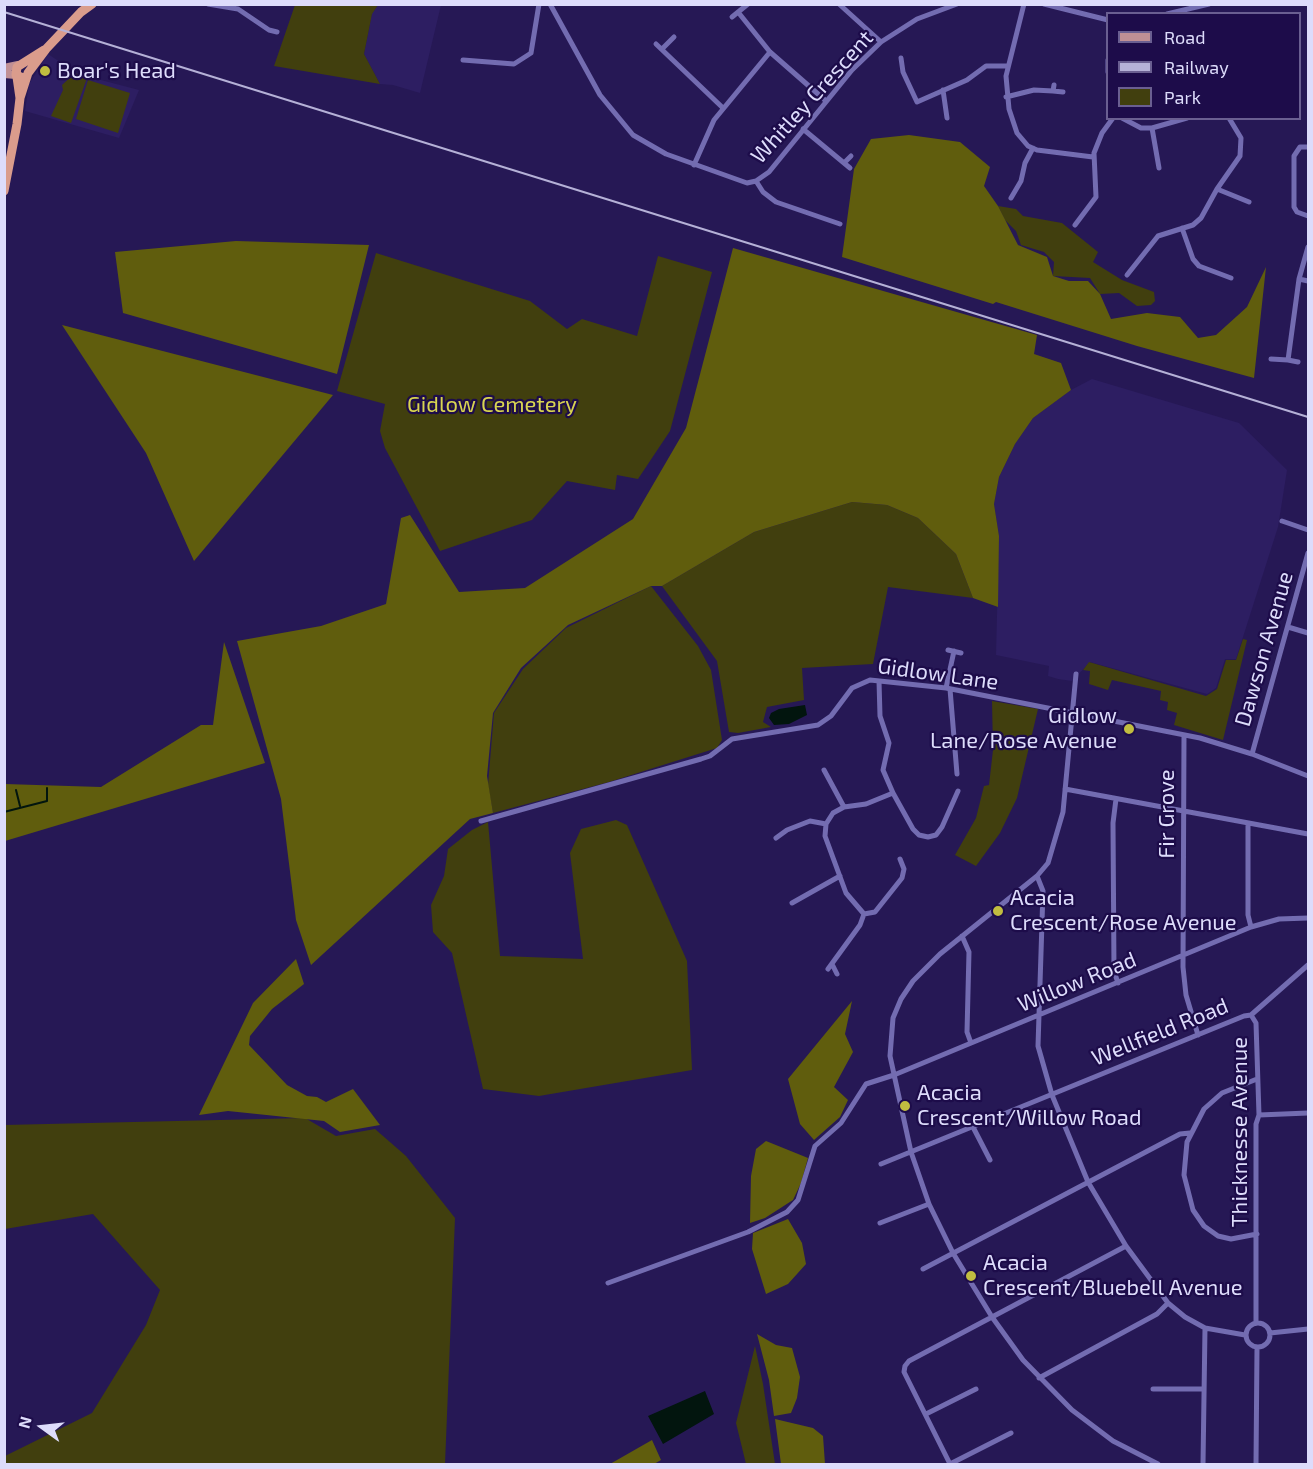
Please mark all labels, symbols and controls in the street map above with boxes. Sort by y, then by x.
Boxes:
legend [1106,12,1301,120]
street label: Whitley Crescent [745,25,879,169]
text: Road [1164,26,1205,48]
text: Railway [1164,56,1229,78]
place label: Boar's Head [57,58,176,84]
marker: Boar's Head [38,64,52,78]
text: Park [1164,86,1201,108]
park label: Gidlow Cemetery [407,392,577,418]
street label: Dawson Avenue [1229,569,1299,729]
street label: Gidlow Lane [876,652,1000,696]
place label: Gidlow Lane/Rose Avenue [930,703,1117,754]
marker: Gidlow Lane/Rose Avenue [1122,722,1136,736]
street label: Fir Grove [1154,769,1180,859]
place label: Acacia Crescent/Rose Avenue [1010,885,1237,936]
marker: Acacia Crescent/Rose Avenue [991,904,1005,918]
street label: Willow Road [1014,946,1140,1018]
street label: Wellfield Road [1088,993,1232,1071]
street label: Thicknesse Avenue [1227,1037,1253,1227]
place label: Acacia Crescent/Willow Road [917,1080,1142,1132]
marker: Acacia Crescent/Willow Road [898,1099,912,1113]
place label: Acacia Crescent/Bluebell Avenue [983,1250,1243,1302]
marker: Acacia Crescent/Bluebell Avenue [964,1269,978,1283]
north arrow [12,1397,72,1457]
text: N [13,1414,35,1430]

